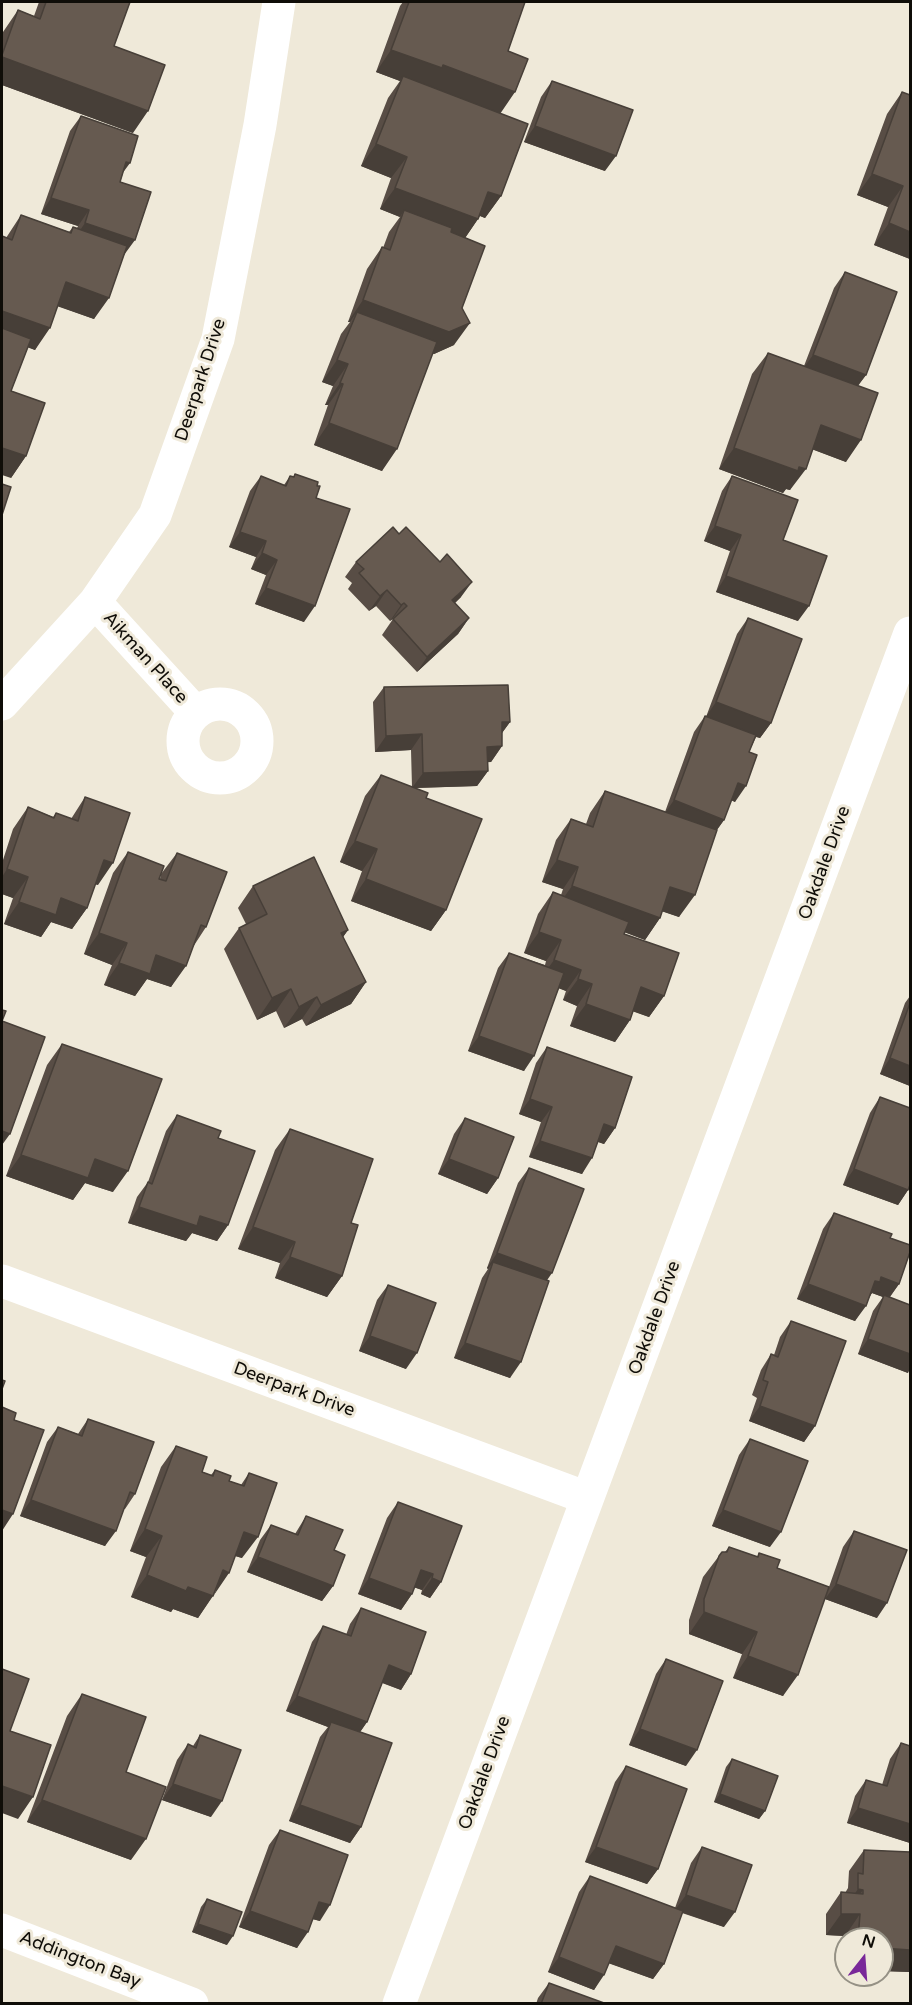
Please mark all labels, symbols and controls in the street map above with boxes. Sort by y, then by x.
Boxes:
street label: Deerpark Drive [171,316,231,444]
street label: Aikman Place [98,608,192,708]
street label: Oakdale Drive [794,803,856,923]
street label: Oakdale Drive [624,1258,686,1378]
street label: Deerpark Drive [230,1358,358,1422]
street label: Oakdale Drive [454,1713,516,1833]
street label: Addington Bay [16,1927,144,1993]
north arrow [834,1927,894,1987]
text: N [860,1930,878,1953]

